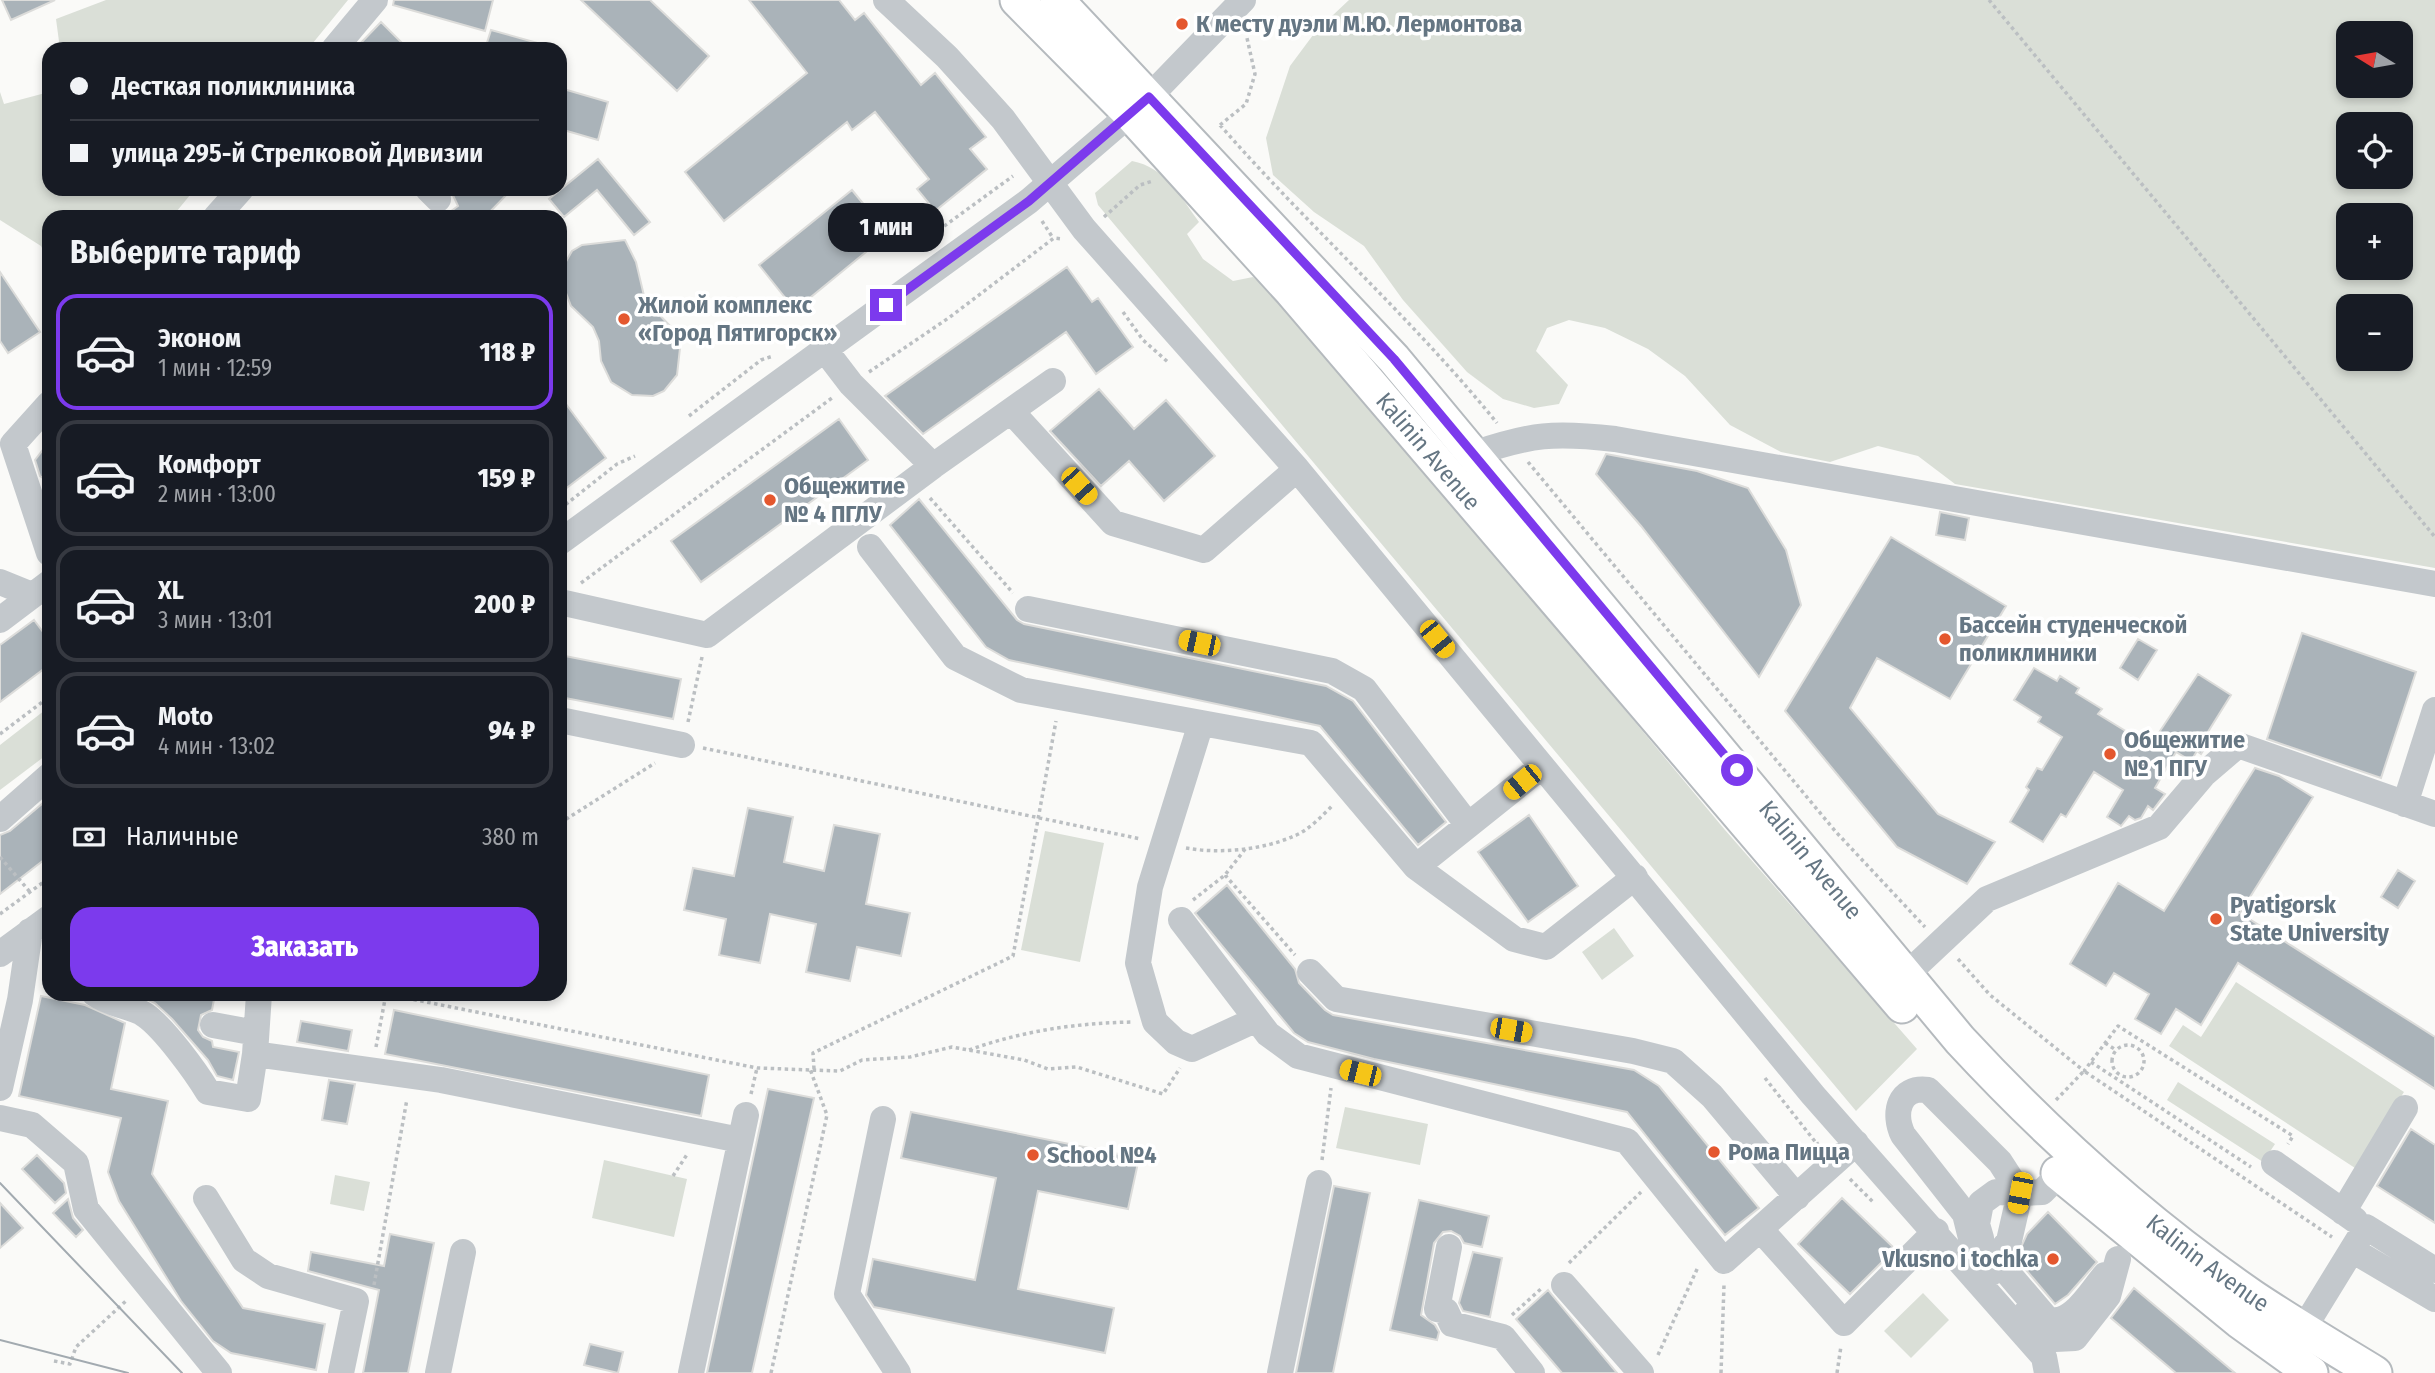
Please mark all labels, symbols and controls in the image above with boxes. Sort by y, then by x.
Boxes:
place label: К месту дуэли М.Ю. Лермонтова [1196,10,1522,38]
marker: К месту дуэли М.Ю. Лермонтова [1174,16,1190,32]
north arrow [2336,21,2413,98]
map controls [2336,21,2413,371]
text: Десткая поликлиника [112,71,355,102]
button: locate [2336,112,2413,189]
text: улица 295-й Стрелковой Дивизии [112,138,483,169]
button: + [2336,203,2413,280]
callout: 1 мин [828,204,944,252]
text: 1 мин [859,213,913,241]
text: Выберите тариф [70,233,301,271]
route end [870,289,902,321]
place label: Жилой комплекс «Город Пятигорск» [637,291,837,347]
button: − [2336,294,2413,371]
marker: Жилой комплекс «Город Пятигорск» [616,311,632,327]
icon: car [74,321,137,384]
text: Эконом [158,323,241,354]
text: 118 ₽ [479,337,535,368]
text: 1 мин · 12:59 [158,354,272,382]
street label: Kalinin Avenue [1370,387,1486,516]
icon: car [74,447,137,510]
text: Комфорт [158,449,261,480]
text: 159 ₽ [478,463,535,494]
car [1058,463,1101,509]
place label: Общежитие № 4 ПГЛУ [784,472,905,528]
text: 2 мин · 13:00 [158,480,276,508]
marker: Общежитие № 4 ПГЛУ [762,492,778,508]
icon: car [74,573,137,636]
text: XL [158,575,184,606]
text: 200 ₽ [474,589,535,620]
text: 3 мин · 13:01 [158,606,273,634]
place label: Бассейн студенческой поликлиники [1959,611,2187,667]
car [1416,616,1459,662]
car [1177,628,1222,658]
marker: Бассейн студенческой поликлиники [1937,631,1953,647]
icon: car [74,699,137,762]
text: Moto [158,701,213,732]
text: 94 ₽ [488,715,535,746]
place label: Общежитие № 1 ПГУ [2124,726,2245,782]
text: 4 мин · 13:02 [158,732,275,760]
marker: Общежитие № 1 ПГУ [2102,746,2118,762]
route start [1721,754,1753,786]
car [1500,761,1545,803]
street label: Kalinin Avenue [1753,795,1868,925]
icon: cash [70,818,108,856]
text: Наличные [126,821,239,852]
text: 380 m [482,823,539,851]
place label: Pyatigorsk State University [2230,891,2390,947]
button: Заказать [70,907,539,987]
marker: Pyatigorsk State University [2208,911,2224,927]
car [1489,1016,1534,1044]
car [1338,1058,1383,1088]
place label: Рома Пицца [1728,1138,1850,1166]
place label: School №4 [1047,1141,1157,1169]
marker: Рома Пицца [1706,1144,1722,1160]
marker: School №4 [1025,1147,1041,1163]
car [2006,1170,2035,1216]
street label: Kalinin Avenue [2141,1209,2274,1318]
place label: Vkusno i tochka [1881,1245,2039,1273]
marker: Vkusno i tochka [2045,1251,2061,1267]

